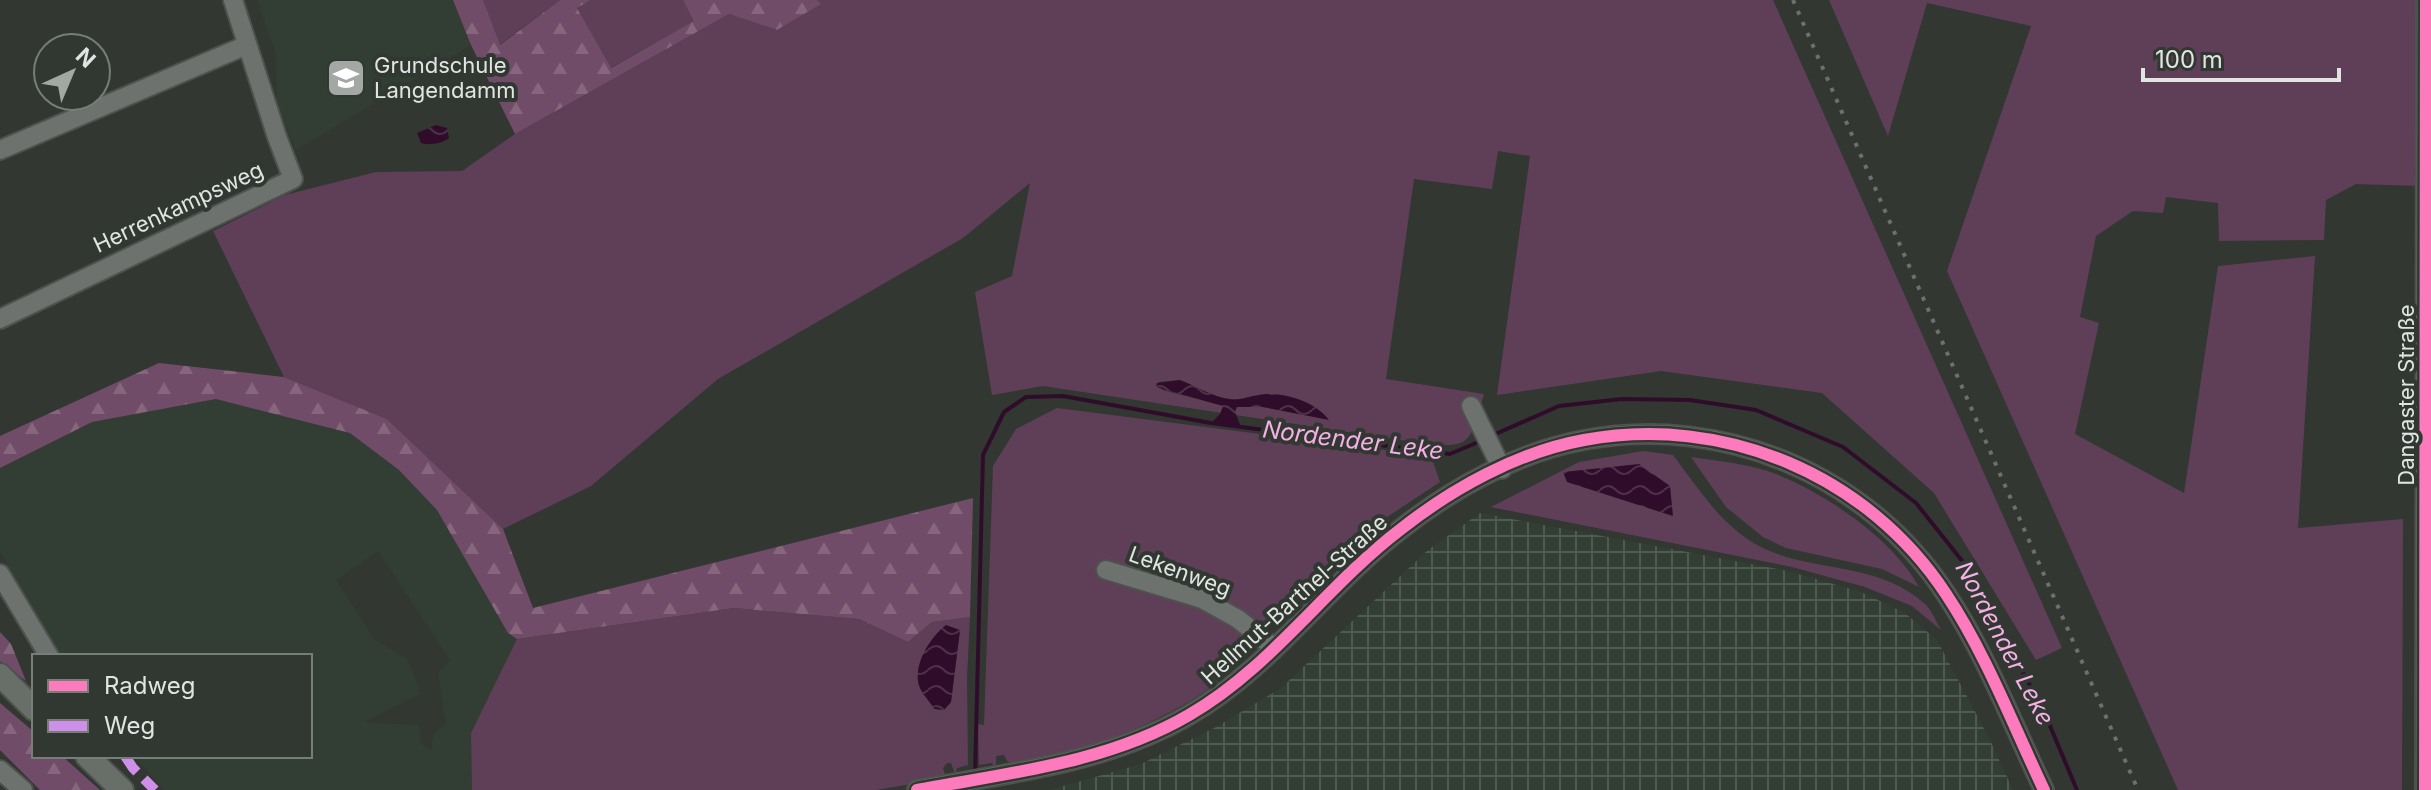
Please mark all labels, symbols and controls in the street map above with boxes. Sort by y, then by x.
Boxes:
north arrow [32,32,112,112]
scale bar [2143,32,2339,82]
text: N [71,42,101,73]
text: 100 m [2155,45,2223,74]
place label: Grundschule Langendamm [374,52,515,103]
school or university icon: Grundschule Langendamm [325,57,367,99]
street label: Herrenkampsweg [89,156,267,258]
street label: Dangaster Straße [2393,304,2419,486]
water label: Nordender Leke [1261,415,1445,465]
street label: Hellmut-Barthel-Straße [1196,509,1392,689]
street label: Lekenweg [1125,541,1235,601]
water label: Nordender Leke [1949,556,2061,730]
legend [32,654,312,758]
text: Radweg [104,671,195,700]
text: Weg [104,711,155,740]

